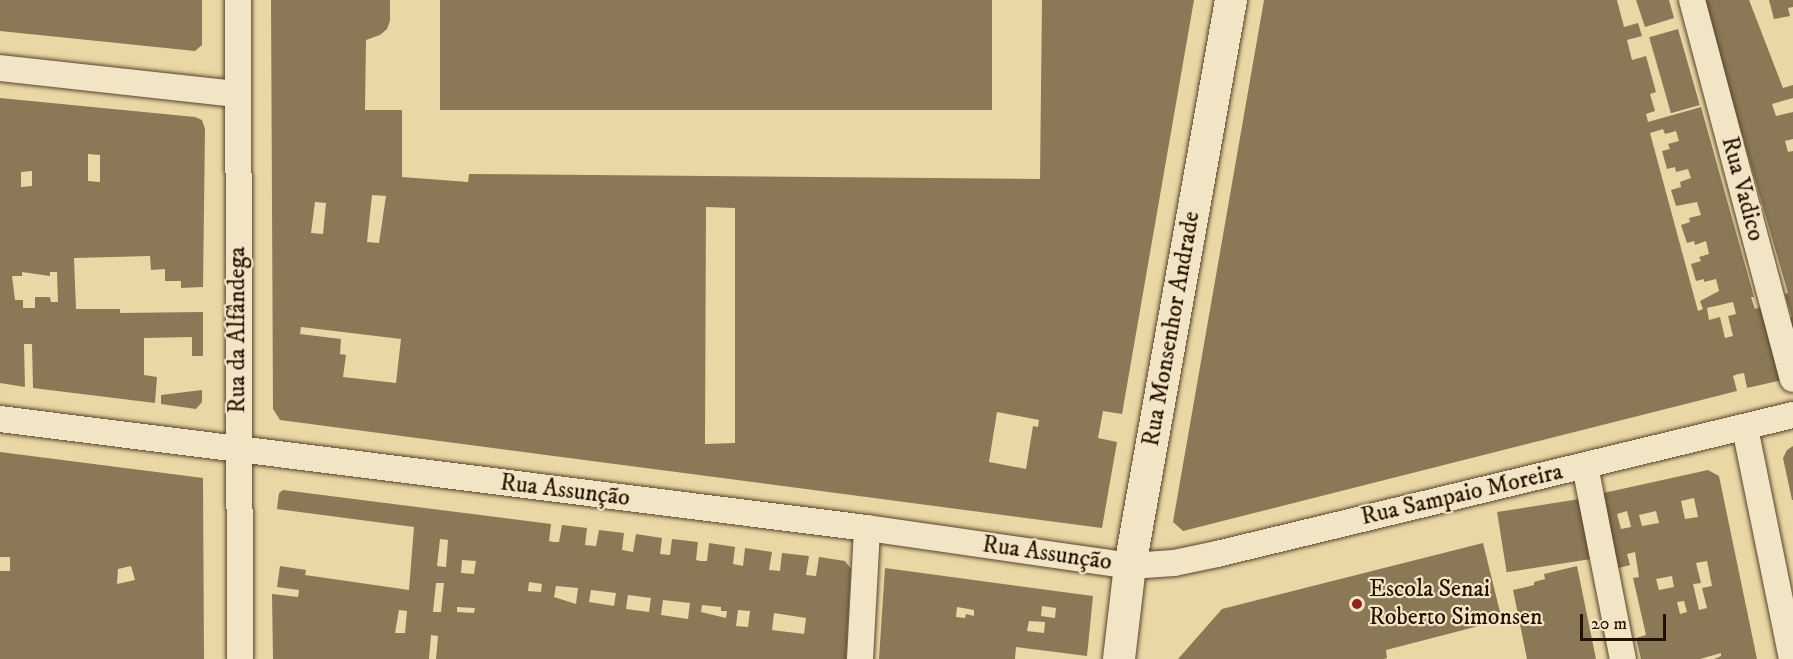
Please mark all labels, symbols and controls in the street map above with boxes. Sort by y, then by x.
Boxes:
street label: Rua Vadico [1714,134,1770,244]
street label: Rua Monsenhor Andrade [1137,209,1207,449]
street label: Rua da Alfândega [224,247,252,413]
street label: Rua Sampaio Moreira [1358,458,1566,532]
street label: Rua Assunção [499,469,631,513]
street label: Rua Assunção [980,531,1114,577]
place label: Escola Senai Roberto Simonsen [1369,576,1543,632]
marker: Escola Senai Roberto Simonsen [1350,597,1364,611]
scale bar [1583,602,1668,640]
text: 20 m [1591,613,1627,635]

